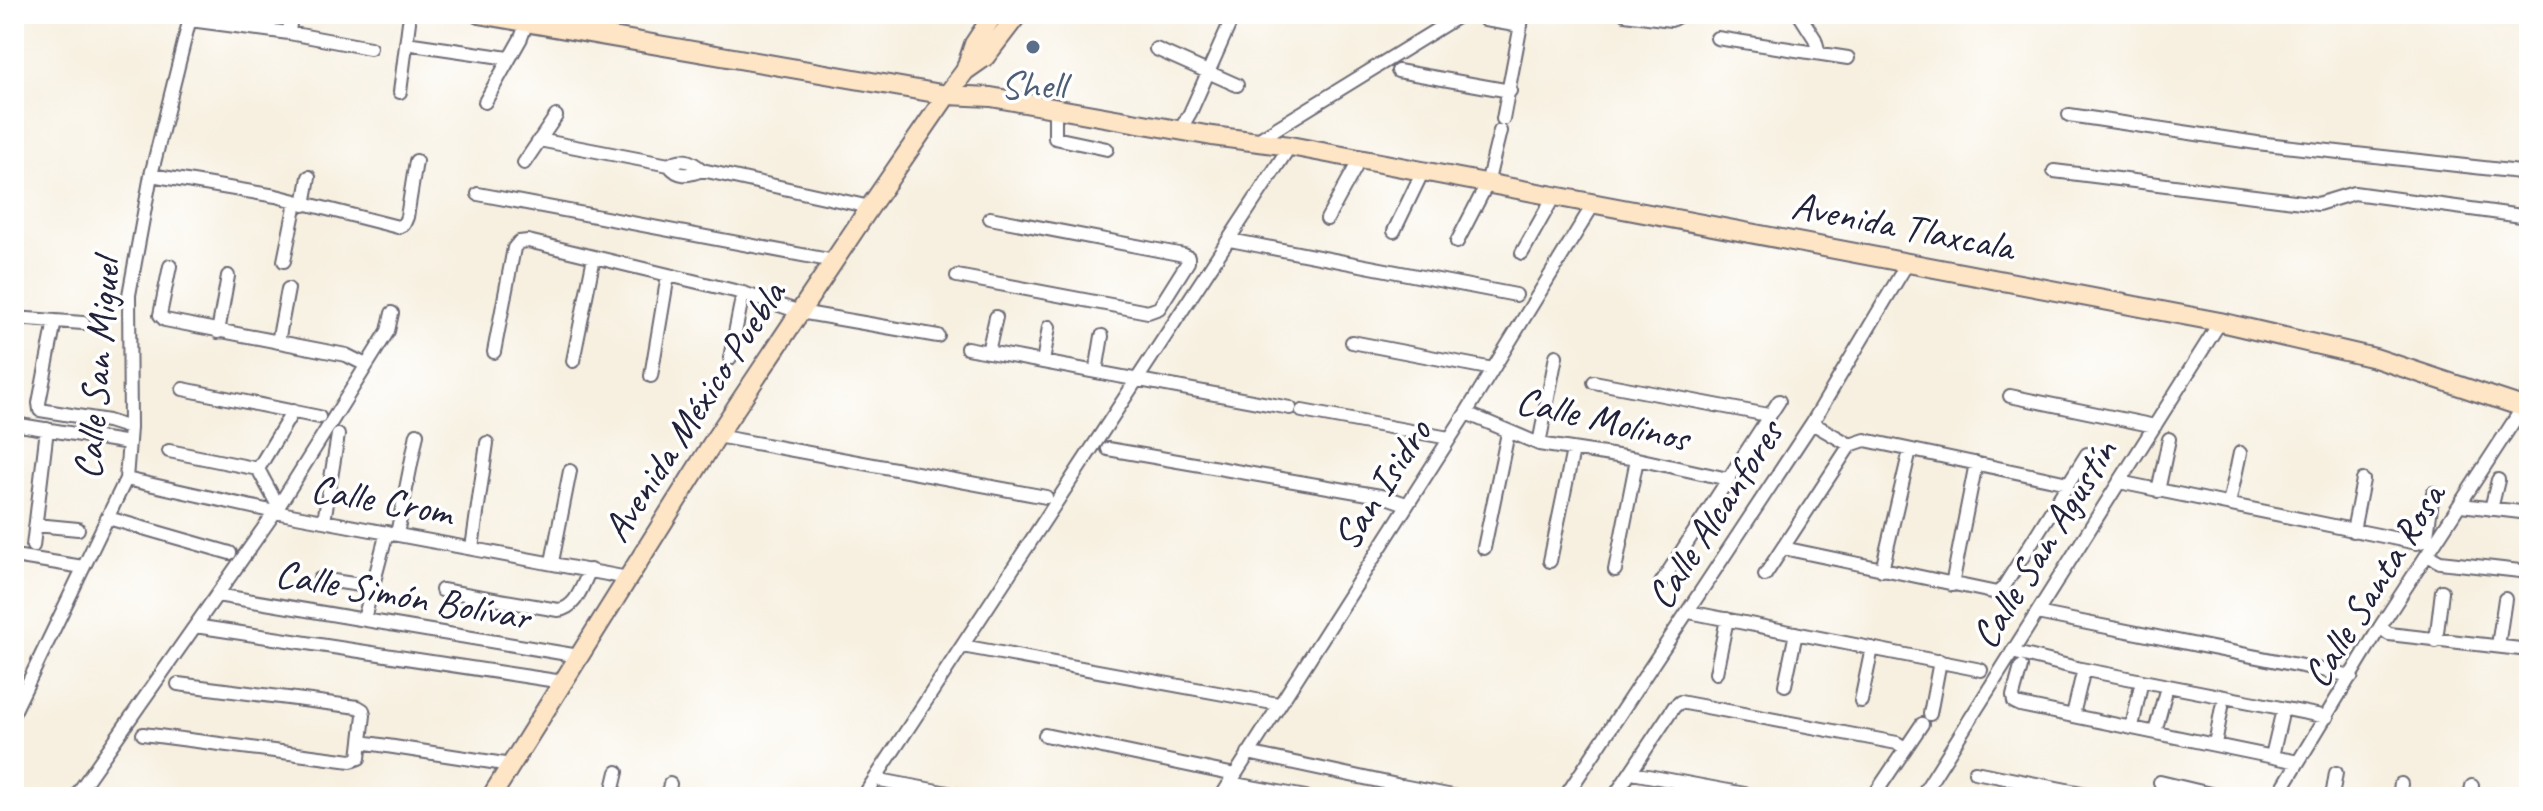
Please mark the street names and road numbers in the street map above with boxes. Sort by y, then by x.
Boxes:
street label: Avenida Tlaxcala [1788,180,2021,273]
street label: Calle San Miguel [62,251,132,481]
street label: Avenida México Puebla [591,269,798,551]
street label: Calle Molinos [1512,375,1697,464]
street label: San Isidro [1321,408,1443,559]
street label: Calle Alcanfores [1635,408,1796,618]
street label: Calle San Agustín [1960,429,2129,657]
street label: Calle Crom [307,463,460,538]
street label: Calle Santa Rosa [2292,472,2458,697]
street label: Calle Simón Bolívar [272,548,537,642]

